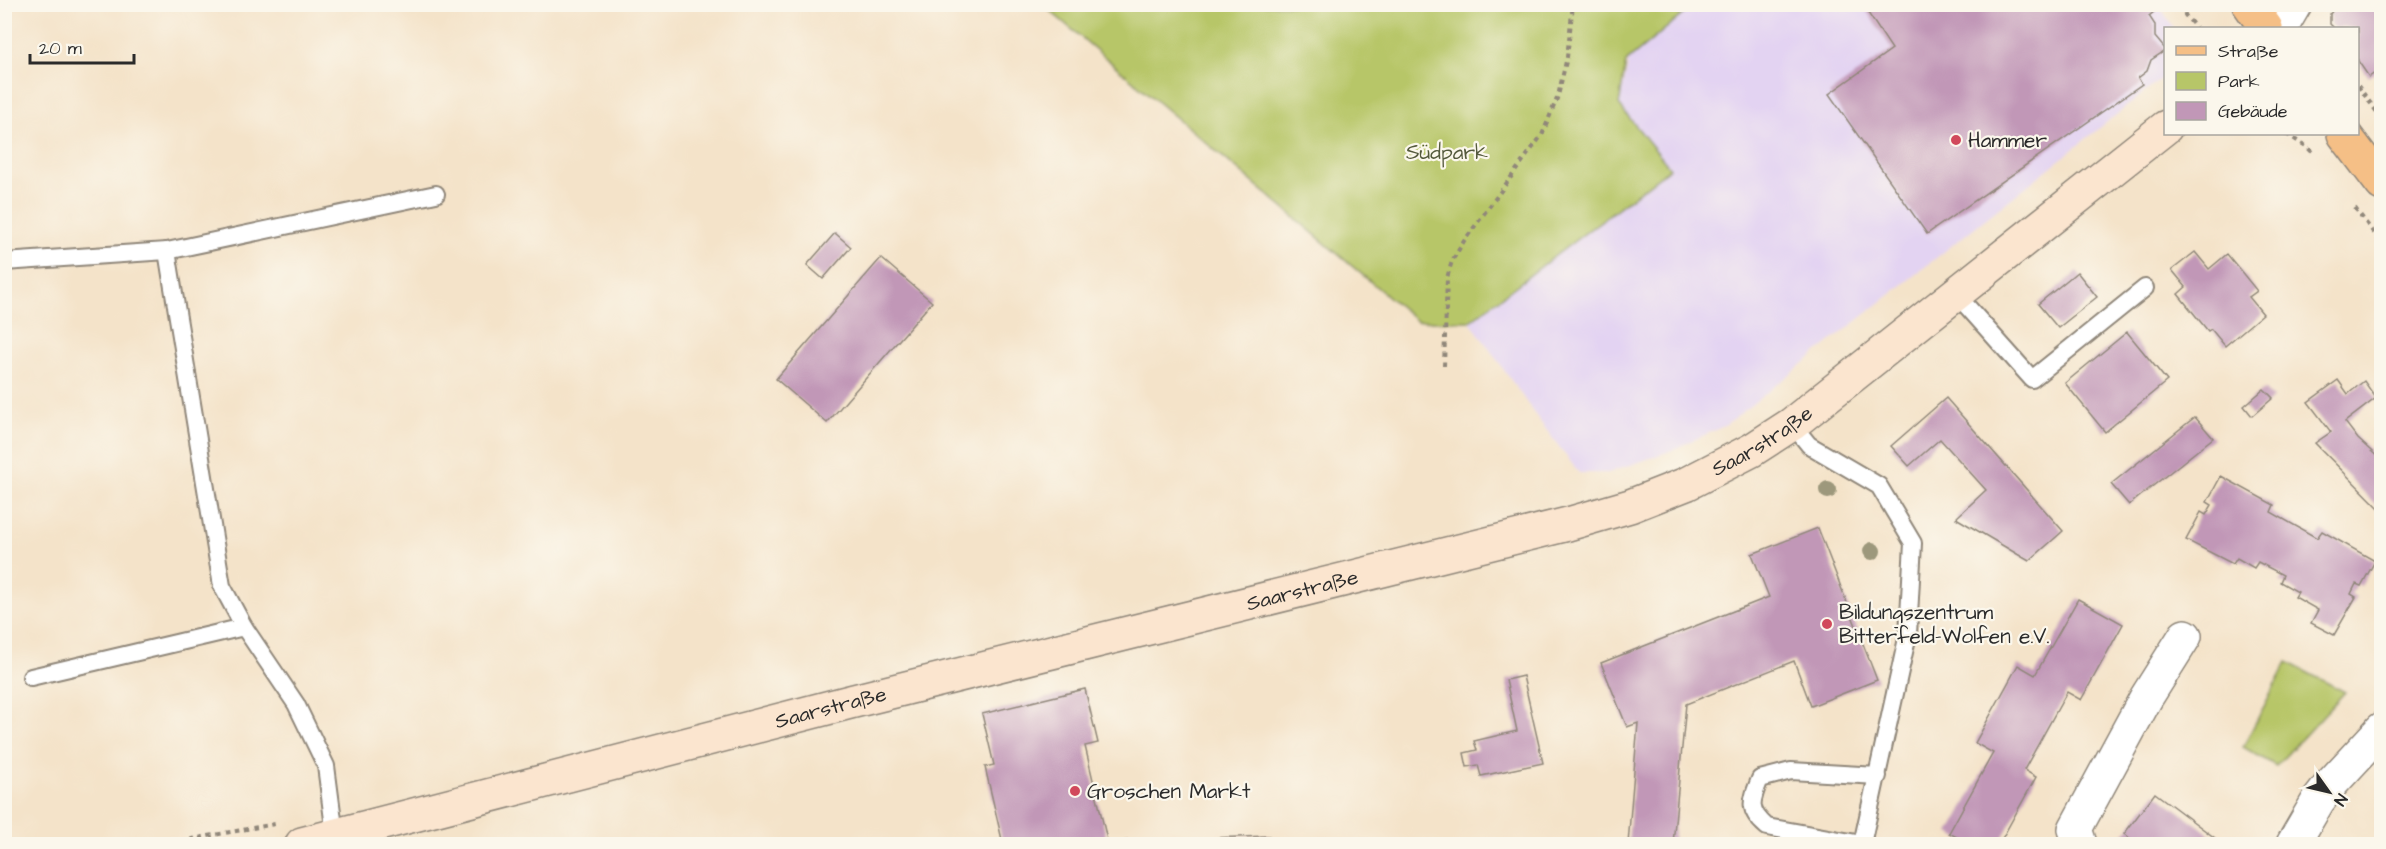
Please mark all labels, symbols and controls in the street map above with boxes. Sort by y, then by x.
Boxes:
scale bar [30,27,134,65]
legend [2164,27,2359,135]
text: 20 m [39,36,82,61]
text: Straße [2218,39,2279,64]
text: Park [2218,69,2260,94]
text: Gebäude [2218,99,2288,124]
place label: Hammer [1968,126,2047,155]
marker: Hammer [1949,133,1963,147]
park label: Südpark [1406,138,1488,168]
street label: Saarstraße [1706,399,1819,483]
street label: Saarstraße [1243,562,1361,618]
place label: Bildungszentrum Bitterfeld-Wolfen e.V. [1839,598,2050,651]
marker: Bildungszentrum Bitterfeld-Wolfen e.V. [1820,617,1834,631]
street label: Saarstraße [772,679,889,735]
north arrow [2299,762,2359,822]
place label: Groschen Markt [1087,777,1251,806]
marker: Groschen Markt [1068,784,1082,798]
text: N [2329,790,2353,810]

